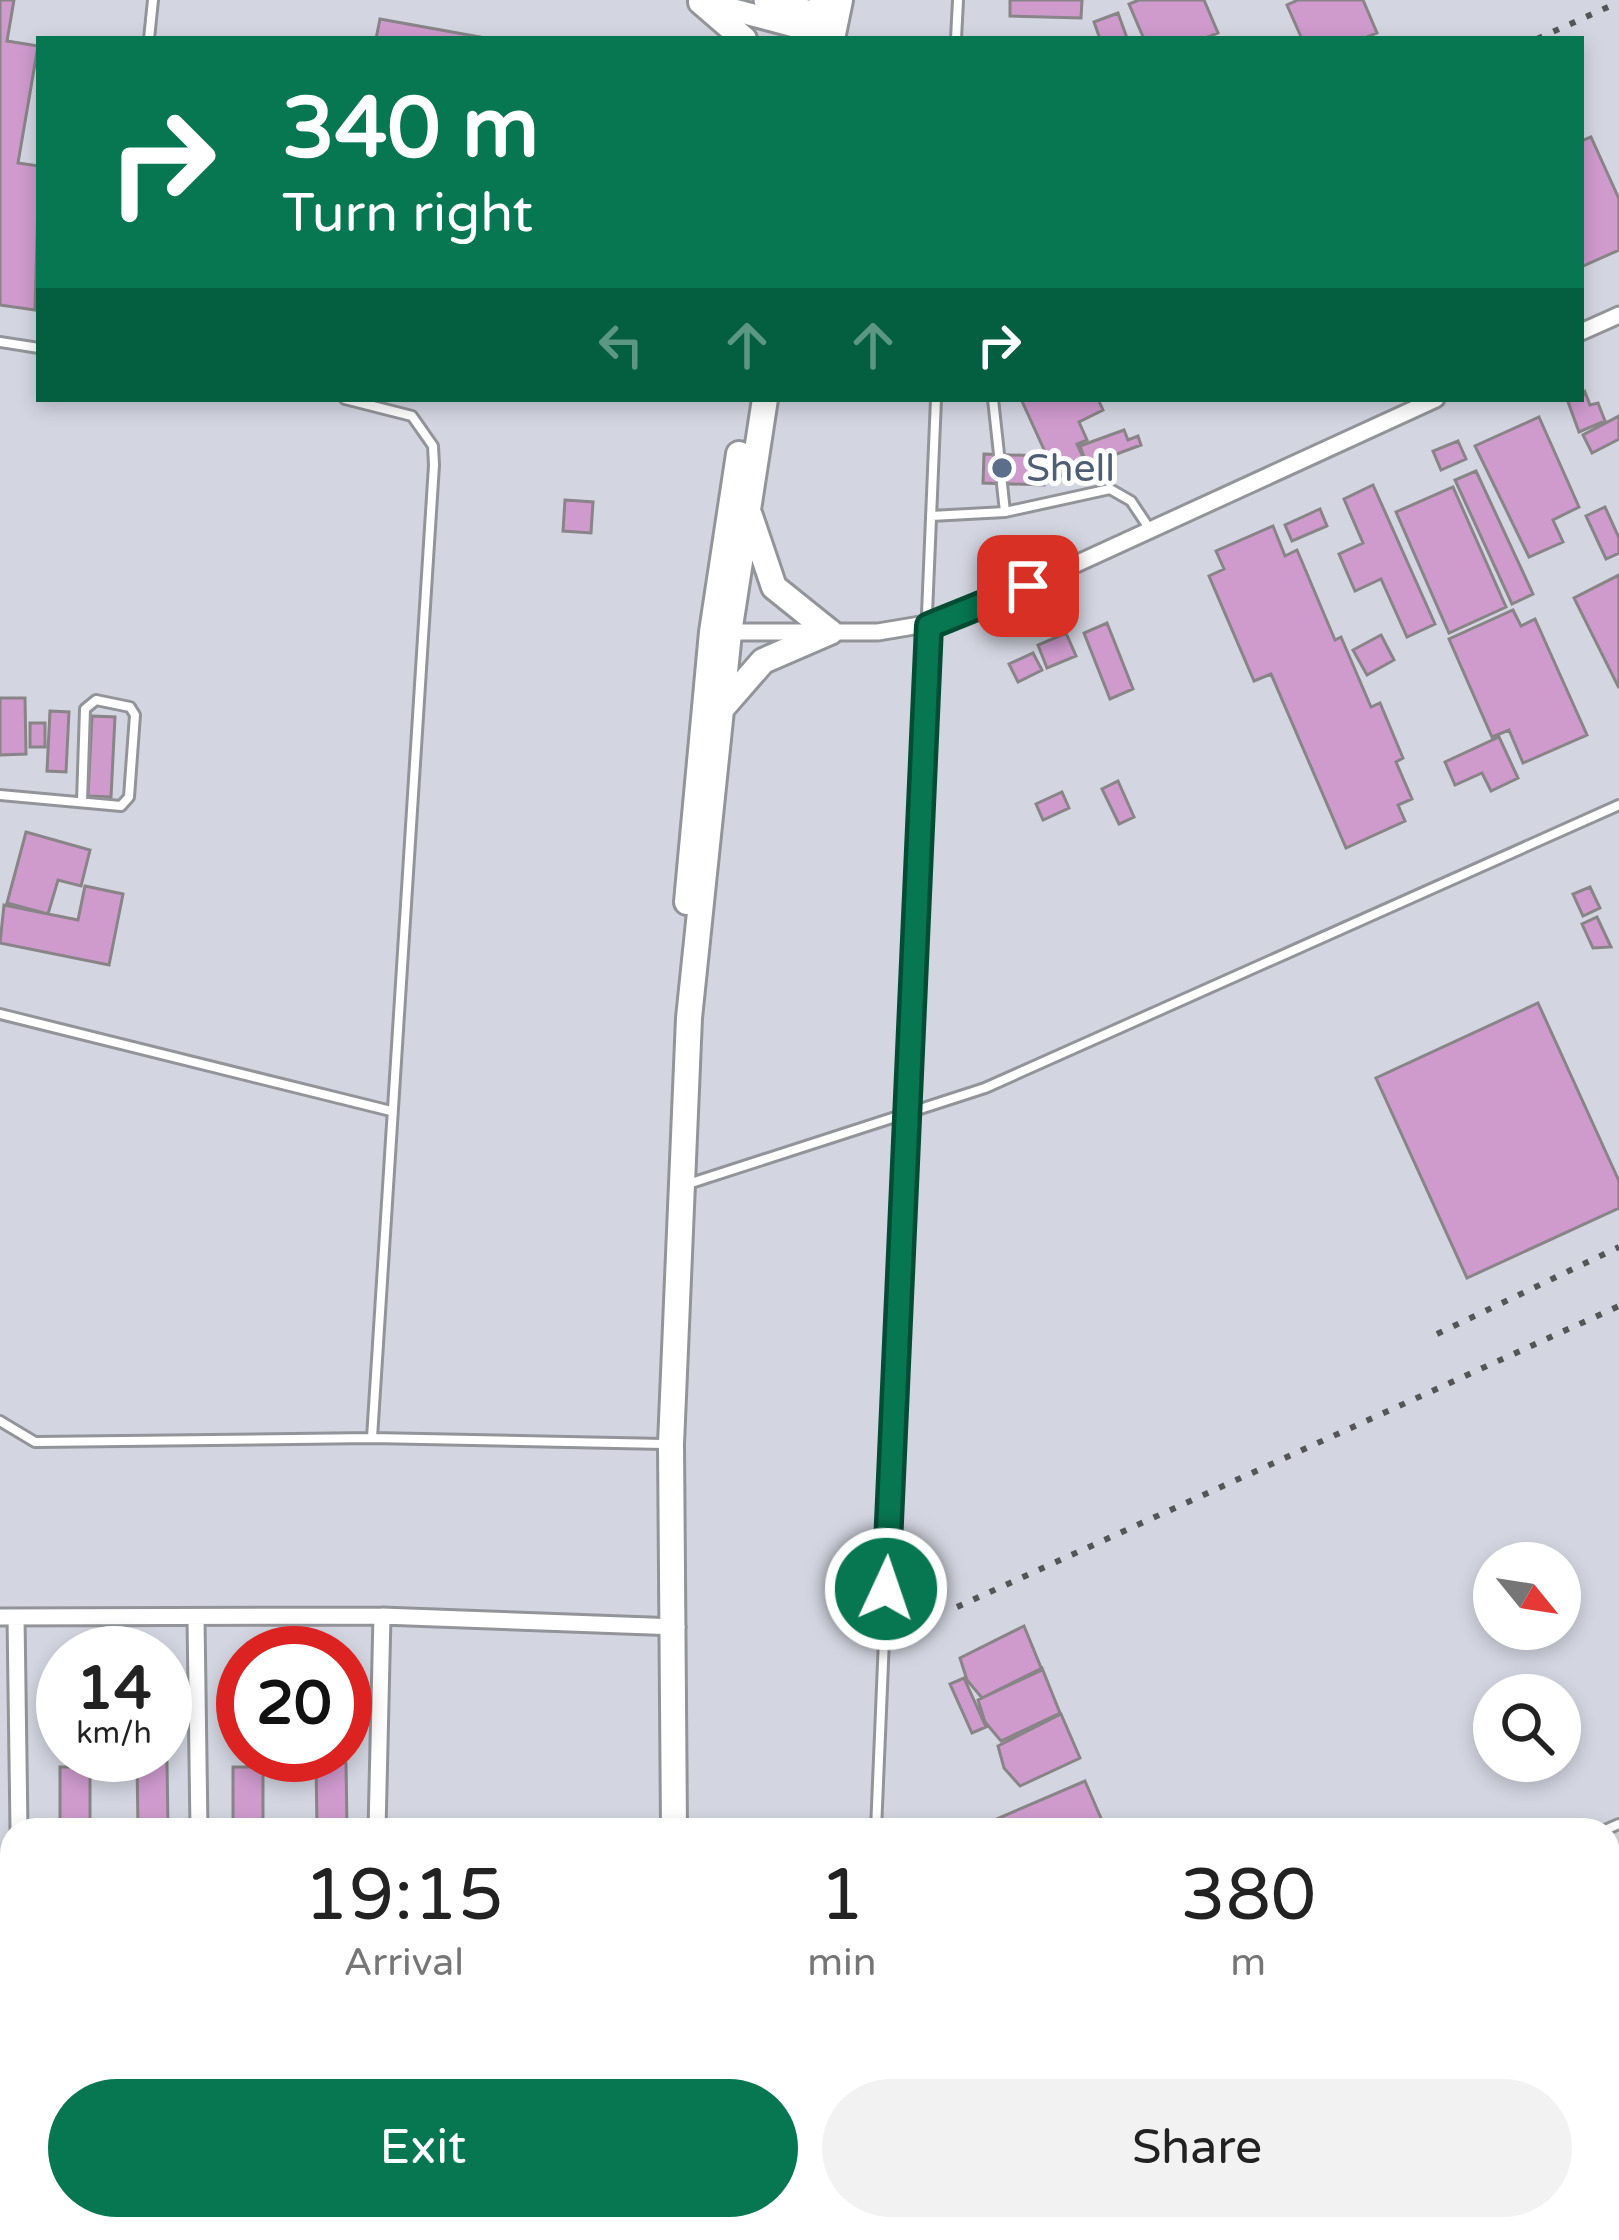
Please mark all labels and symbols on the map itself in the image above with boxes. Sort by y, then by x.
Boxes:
place label: Shell [1026,445,1115,492]
marker: Shell [989,455,1015,481]
pin [977,535,1079,637]
position arrow [823,1526,949,1652]
north arrow [1473,1542,1581,1650]
speed limit sign: 20 [216,1626,372,1782]

